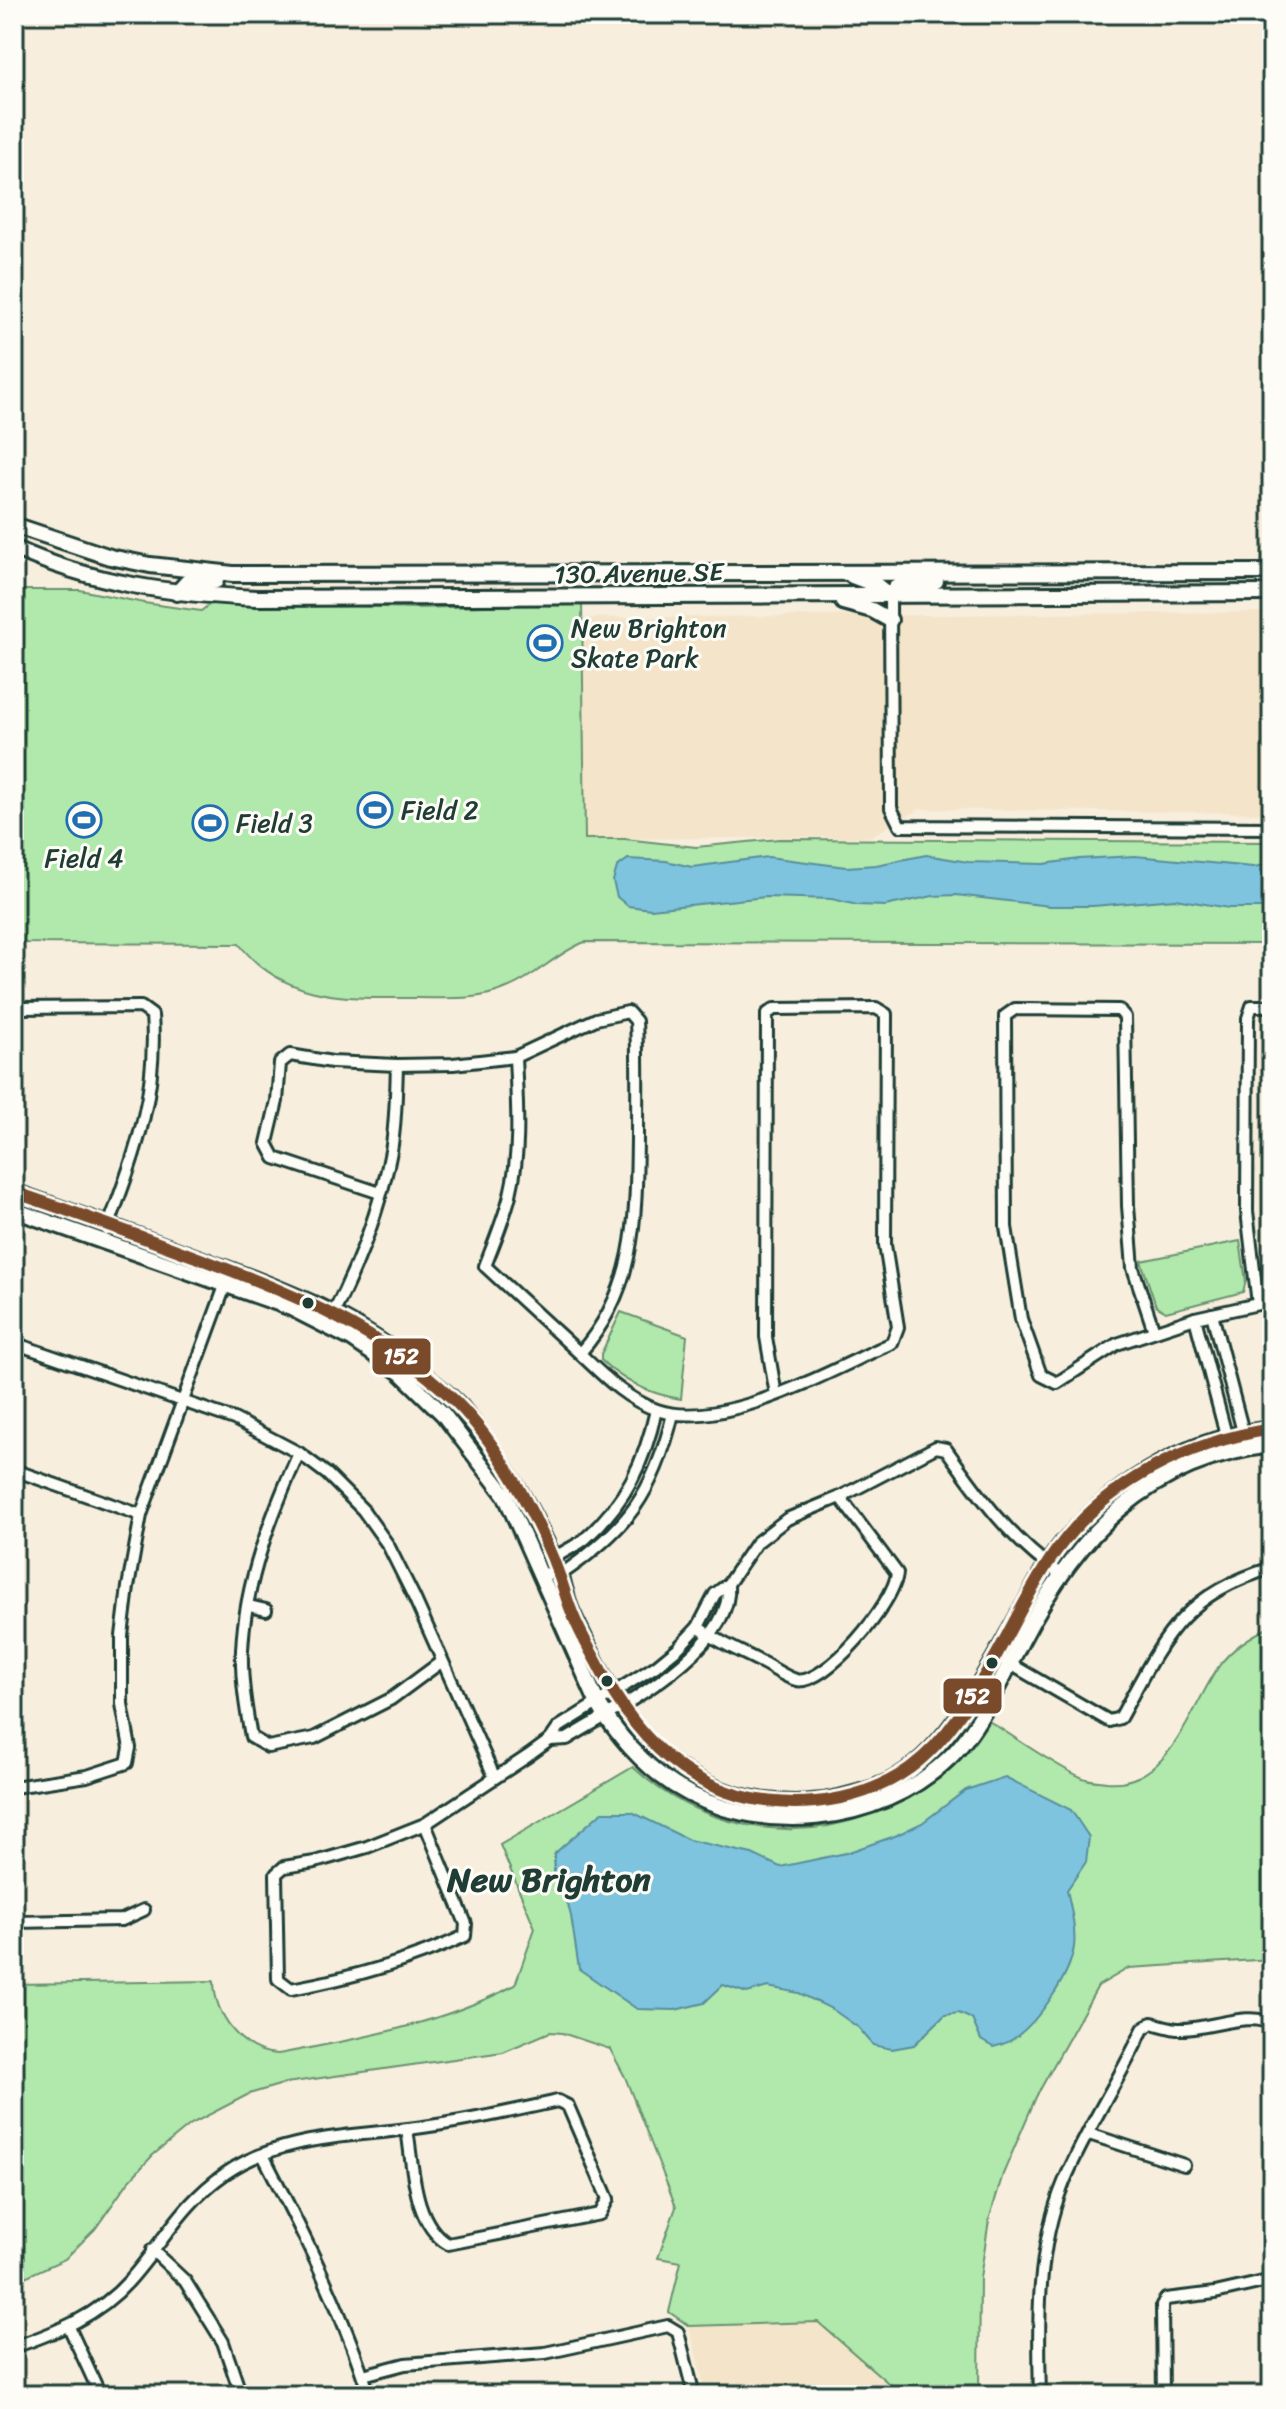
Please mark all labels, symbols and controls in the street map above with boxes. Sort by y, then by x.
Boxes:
street label: 130 Avenue SE [554,549,726,597]
place label: New Brighton Skate Park [571,605,727,681]
sports icon: New Brighton Skate Park [526,624,564,662]
place label: Field 2 [401,787,479,833]
sports icon: Field 2 [356,791,394,829]
place label: Field 3 [236,800,313,846]
sports icon: Field 4 [65,801,103,839]
sports icon: Field 3 [191,804,229,842]
place label: Field 4 [45,835,123,881]
unlabelled marker [300,1295,316,1311]
line badge: 152 [371,1337,432,1376]
text: 152 [383,1337,419,1376]
unlabelled marker [984,1655,1000,1671]
unlabelled marker [599,1673,615,1689]
line badge: 152 [942,1677,1003,1715]
text: 152 [954,1677,990,1716]
district label: New Brighton [446,1850,651,1910]

